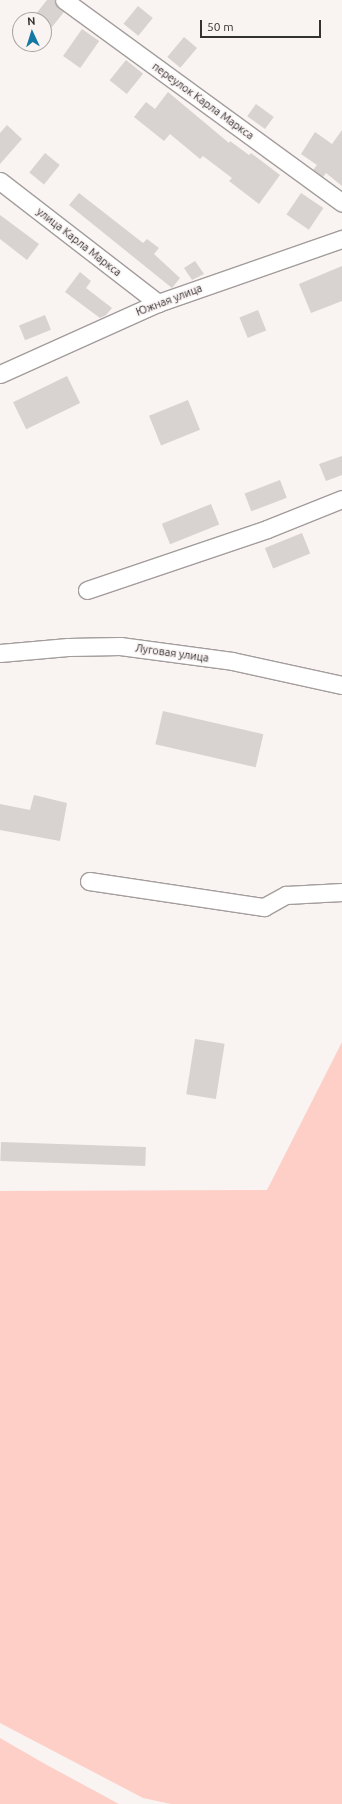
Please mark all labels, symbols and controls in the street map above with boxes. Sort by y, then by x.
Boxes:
north arrow [12,12,52,52]
scale bar [202,12,323,38]
text: N [27,15,36,27]
text: 50 m [207,20,234,33]
street label: переулок Карла Маркса [150,60,256,142]
street label: улица Карла Маркса [34,205,124,279]
street label: Южная улица [134,281,204,319]
street label: Луговая улица [134,641,210,665]

